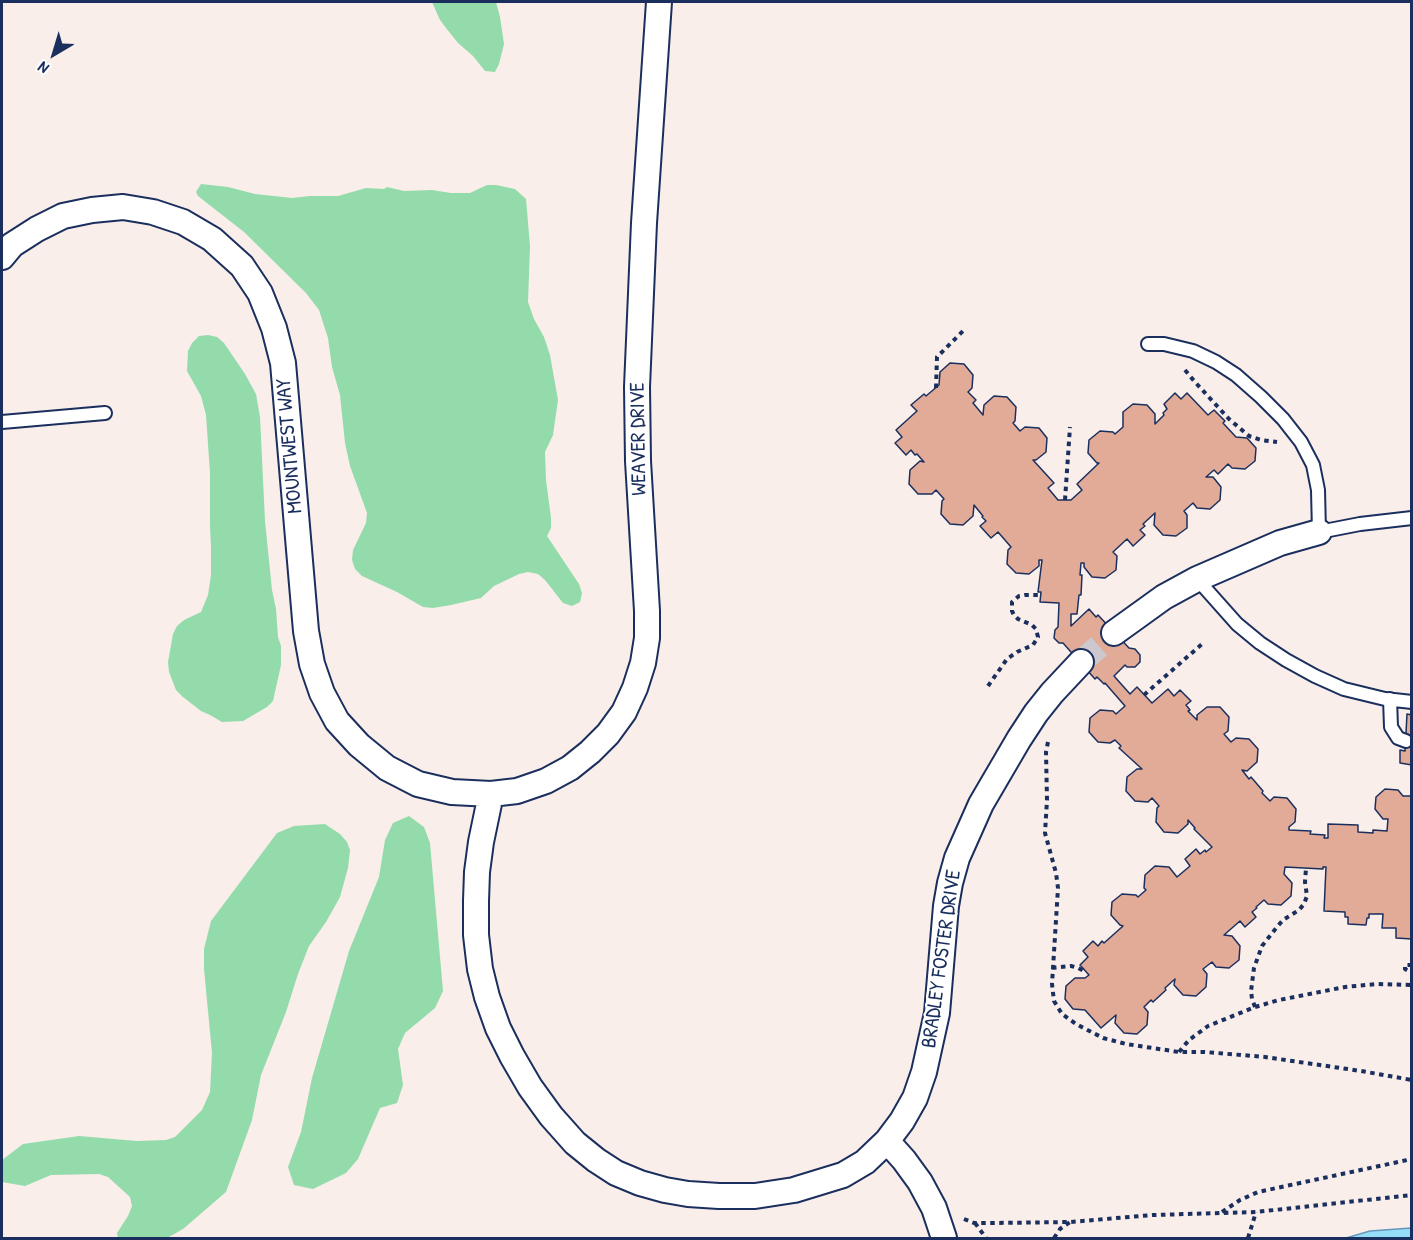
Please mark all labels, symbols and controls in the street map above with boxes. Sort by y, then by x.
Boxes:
north arrow [24,24,84,84]
text: N [33,57,53,79]
street label: MOUNTWEST WAY [272,377,308,515]
street label: WEAVER DRIVE [625,382,653,496]
street label: BRADLEY FOSTER DRIVE [917,868,967,1050]

